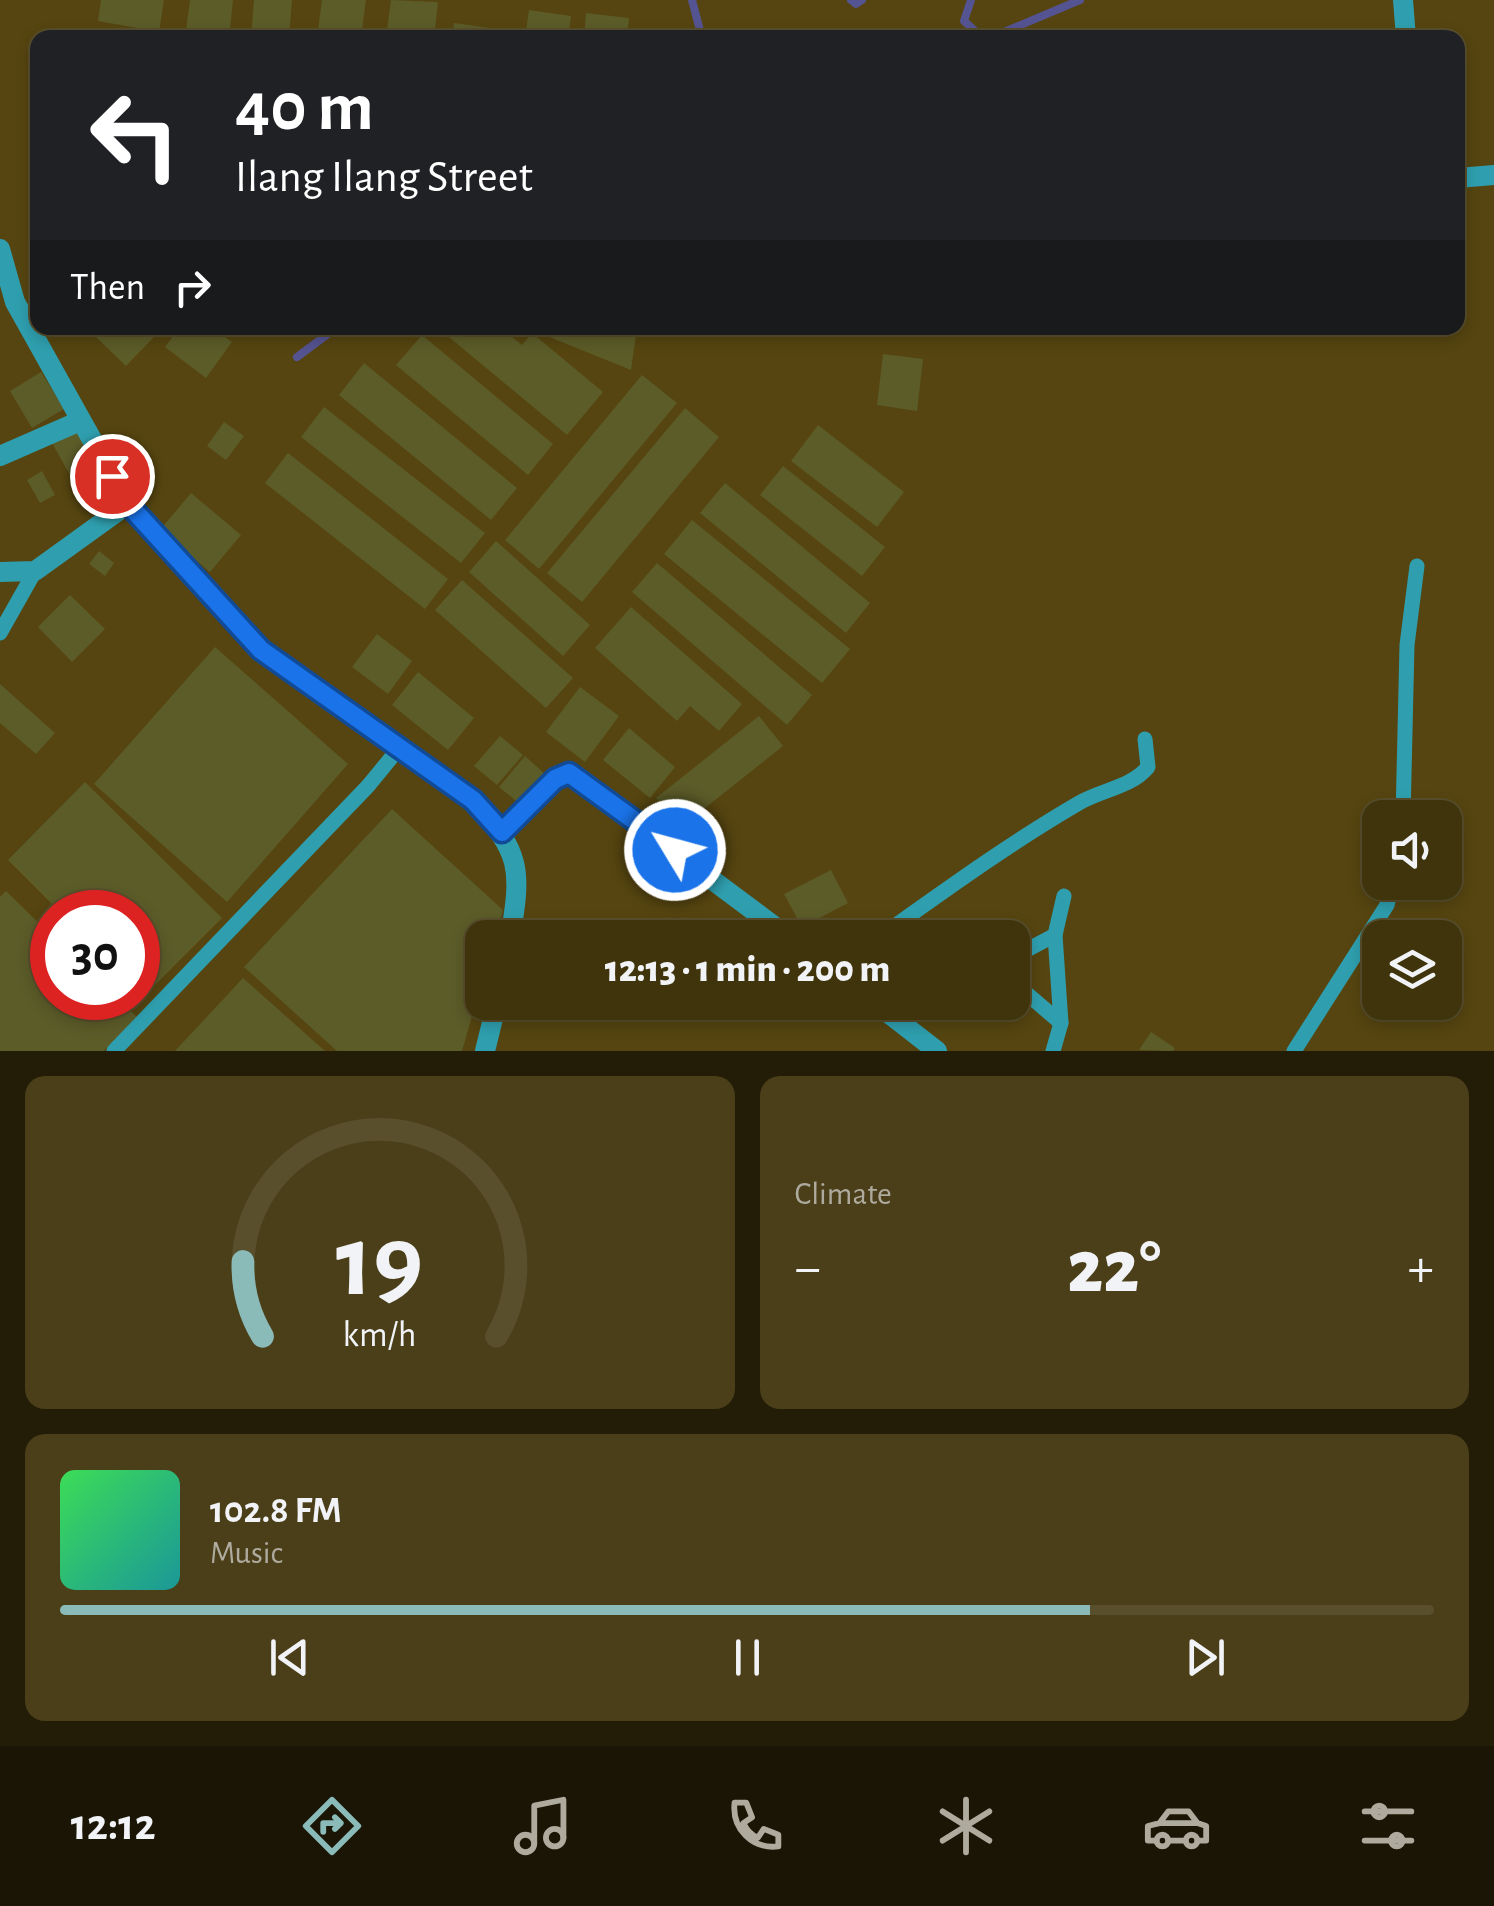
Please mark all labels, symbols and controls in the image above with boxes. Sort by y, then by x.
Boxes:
icon: left [70,70,200,200]
text: 40 m [235,73,374,143]
text: Ilang Ilang Street [235,155,533,200]
icon: right [165,260,220,315]
text: Then [70,269,145,307]
pin [70,434,155,519]
icon: arrive [85,449,140,504]
position arrow [623,798,727,902]
map controls [1362,800,1462,1020]
button: sound [1362,800,1462,900]
speed limit sign: 30 [30,890,160,1020]
button: layers [1362,920,1462,1020]
text: 12:13 · 1 min · 200 m [605,951,890,989]
text: Climate [795,1178,892,1210]
text: 19 [336,1211,424,1315]
text: 22° [1067,1231,1161,1306]
text: − [795,1241,821,1296]
text: + [1408,1241,1434,1296]
text: km/h [343,1317,417,1353]
text: 102.8 FM [210,1492,342,1530]
text: Music [210,1537,283,1569]
icon: previous [262,1630,317,1685]
icon: pause [720,1630,775,1685]
icon: next [1178,1630,1233,1685]
icon: directions [297,1791,367,1861]
icon: music [508,1791,578,1861]
icon: phone [720,1791,790,1861]
icon: climate [931,1791,1001,1861]
icon: car [1142,1791,1212,1861]
icon: filters [1353,1791,1423,1861]
text: 12:12 [71,1803,156,1848]

